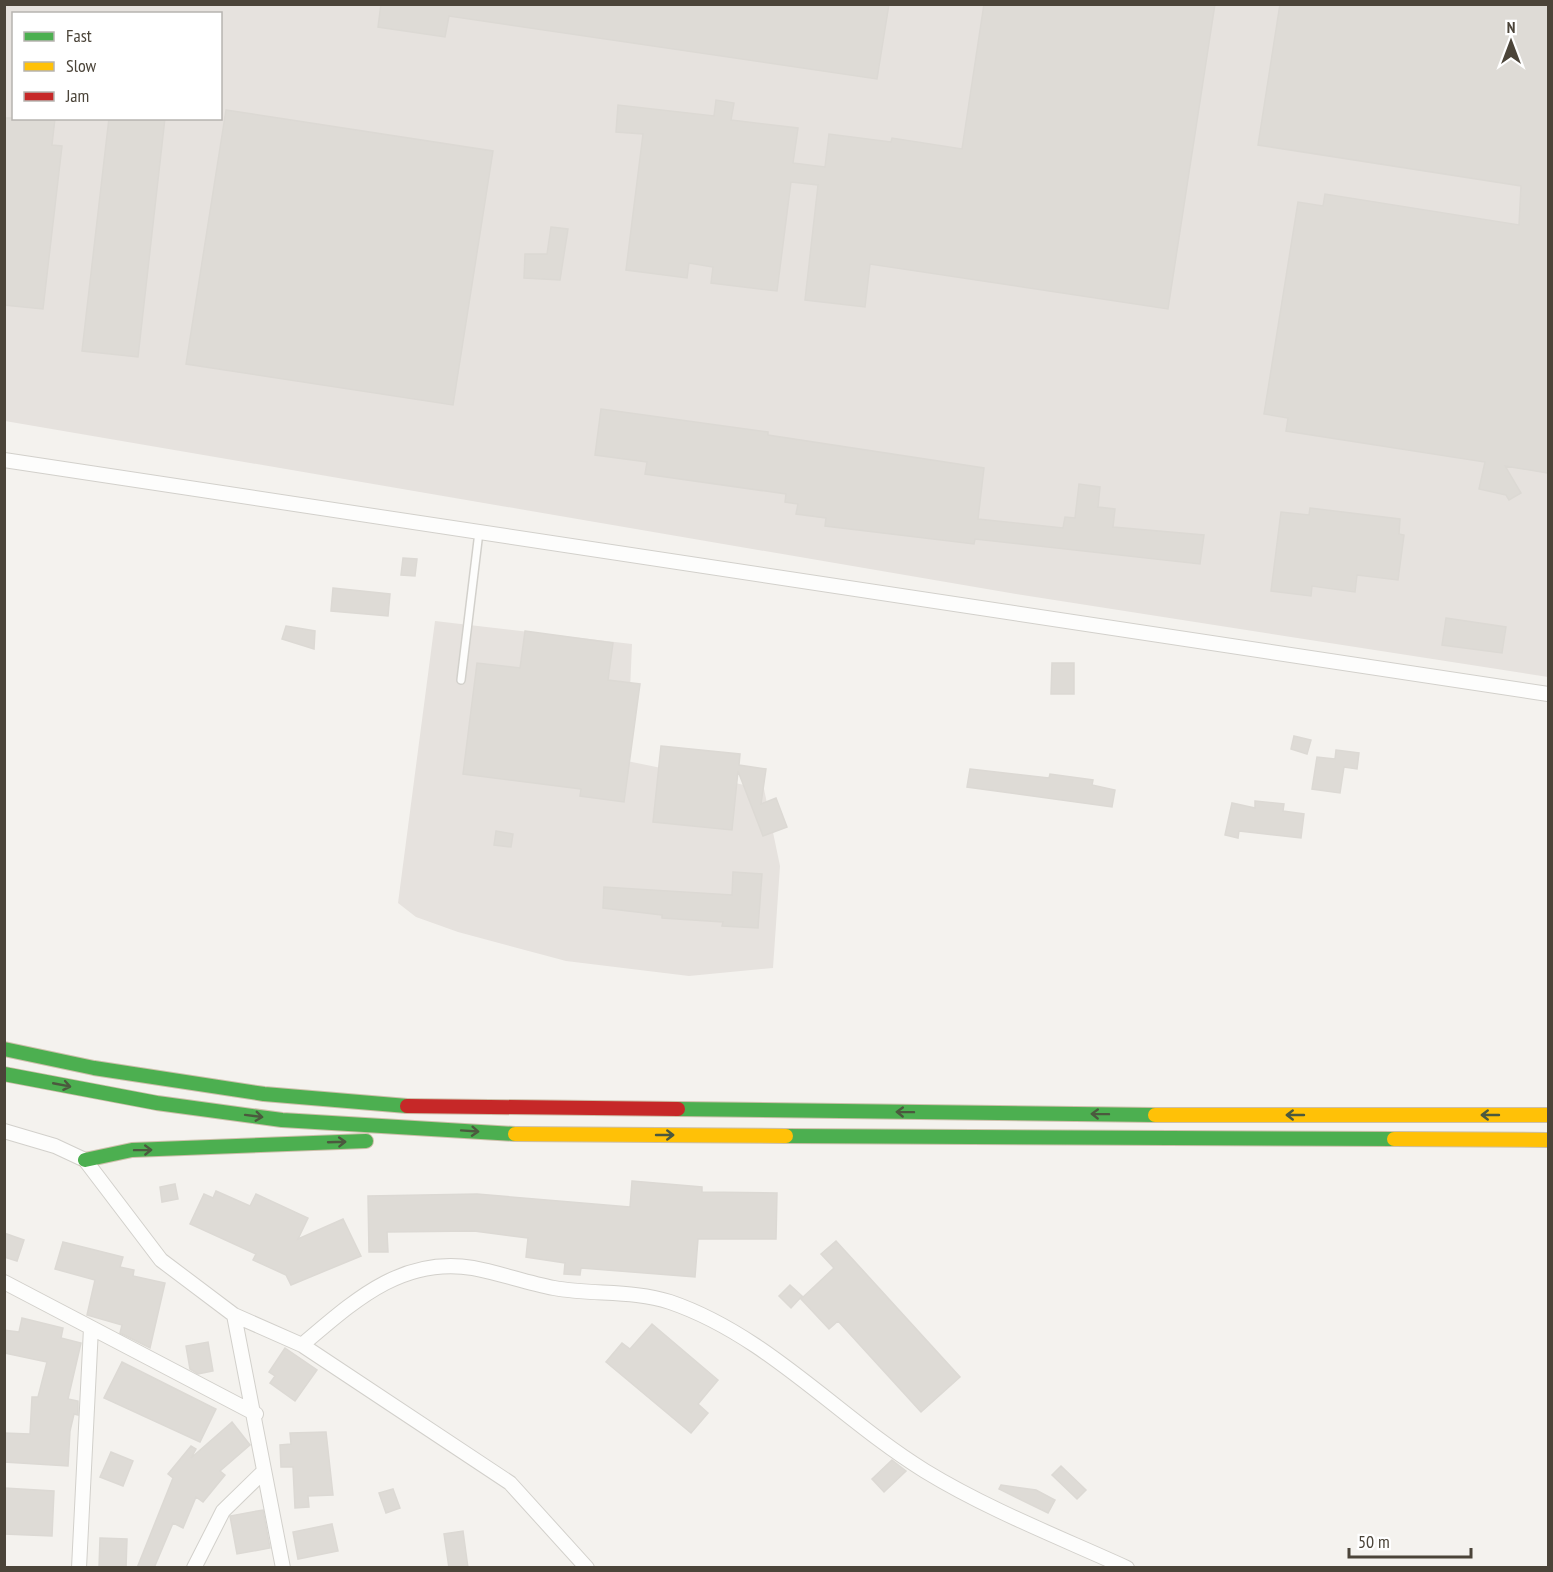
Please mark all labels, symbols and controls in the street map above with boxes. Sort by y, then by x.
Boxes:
legend [12,12,222,120]
north arrow [1481,12,1541,72]
text: N [1507,17,1515,37]
text: Fast [66,24,92,47]
text: Slow [66,54,97,77]
text: Jam [65,84,89,107]
one-way arrow [52,1080,71,1091]
one-way arrow [896,1106,916,1118]
one-way arrow [1091,1108,1111,1120]
one-way arrow [1286,1109,1306,1121]
one-way arrow [1481,1109,1501,1121]
one-way arrow [244,1111,264,1122]
one-way arrow [459,1126,479,1137]
one-way arrow [654,1129,674,1141]
one-way arrow [327,1136,347,1147]
one-way arrow [132,1144,152,1155]
scale bar [1349,1521,1470,1559]
text: 50 m [1358,1530,1390,1553]

